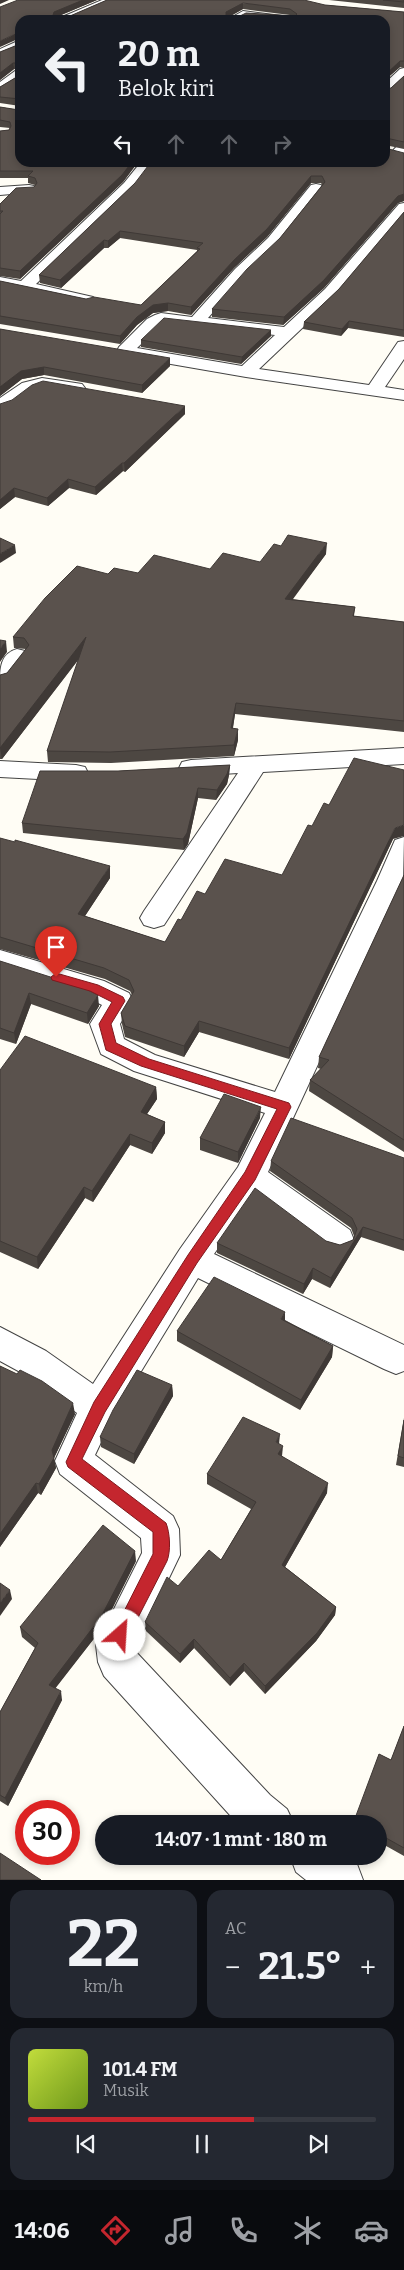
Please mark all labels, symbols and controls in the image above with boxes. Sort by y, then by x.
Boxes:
text: 20 m [118,33,200,75]
icon: left [35,35,100,100]
text: Belok kiri [118,75,214,102]
icon: left [109,130,137,158]
icon: ahead [162,130,190,158]
icon: ahead [215,130,243,158]
icon: right [268,130,296,158]
pin [35,926,77,977]
icon: arrive [42,933,70,961]
position arrow [93,1608,145,1660]
speed limit sign: 30 [15,1800,80,1865]
text: 14:07 · 1 mnt · 180 m [155,1828,327,1851]
text: 22 [67,1905,140,1983]
text: AC [225,1919,246,1938]
text: 21.5° [258,1943,342,1989]
text: − [225,1951,240,1984]
text: + [360,1951,376,1984]
text: km/h [84,1977,123,1996]
text: 101.4 FM [103,2058,177,2081]
text: Musik [103,2081,149,2100]
icon: previous [72,2130,100,2158]
icon: pause [188,2130,216,2158]
icon: next [304,2130,332,2158]
icon: directions [98,2213,133,2248]
icon: music [162,2213,197,2248]
icon: phone [226,2213,261,2248]
icon: climate [290,2213,325,2248]
icon: car [354,2213,389,2248]
text: 14:06 [14,2217,70,2244]

